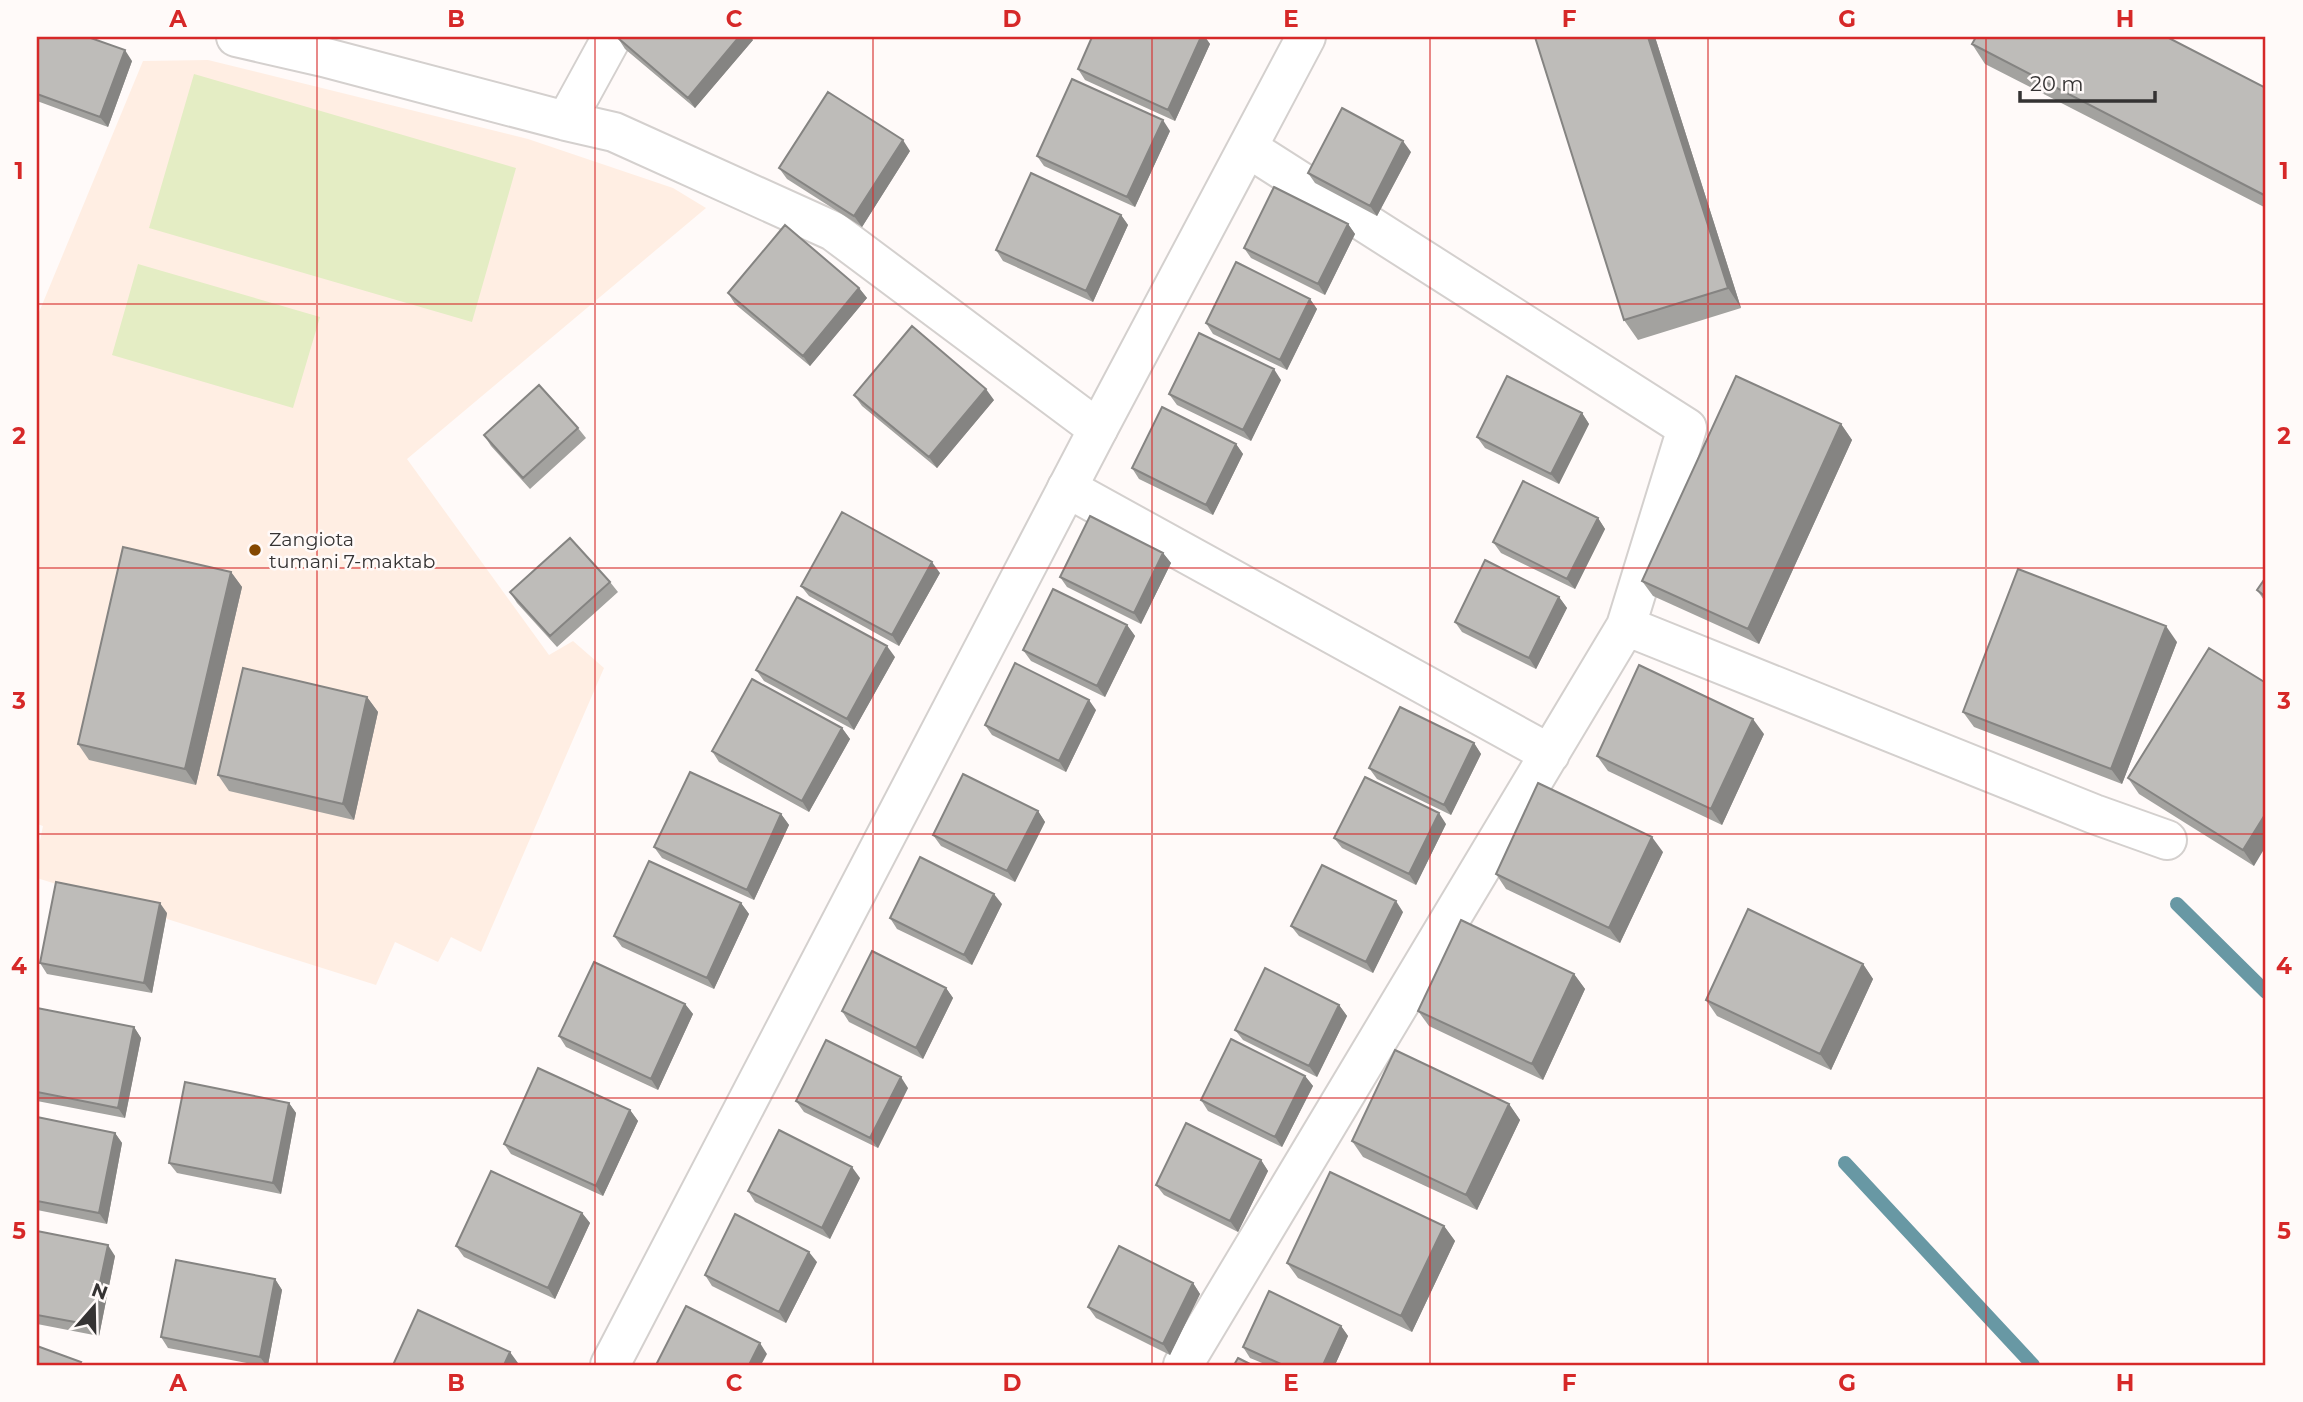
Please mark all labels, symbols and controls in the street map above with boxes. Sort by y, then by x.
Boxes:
text: A [168,5,187,33]
text: B [447,5,465,33]
text: C [726,5,743,33]
text: D [1003,5,1022,33]
text: E [1283,5,1299,33]
text: F [1562,5,1577,33]
text: G [1838,5,1856,33]
text: H [2116,5,2134,33]
scale bar [2020,60,2154,104]
text: 20 m [2030,71,2084,96]
text: 1 [14,157,24,185]
text: 1 [2279,157,2289,185]
text: 2 [12,422,26,450]
text: 2 [2277,422,2291,450]
place label: Zangiota tumani 7-maktab [269,528,436,573]
marker: Zangiota tumani 7-maktab [247,542,263,558]
text: 3 [11,687,26,715]
text: 3 [2276,687,2291,715]
text: 4 [11,952,27,980]
text: 4 [2276,952,2292,980]
text: 5 [12,1217,26,1245]
text: 5 [2277,1217,2291,1245]
north arrow [60,1272,130,1342]
text: N [88,1278,111,1305]
text: A [168,1369,187,1397]
text: B [447,1369,465,1397]
text: C [726,1369,743,1397]
text: D [1003,1369,1022,1397]
text: E [1283,1369,1299,1397]
text: F [1562,1369,1577,1397]
text: G [1838,1369,1856,1397]
text: H [2116,1369,2134,1397]

